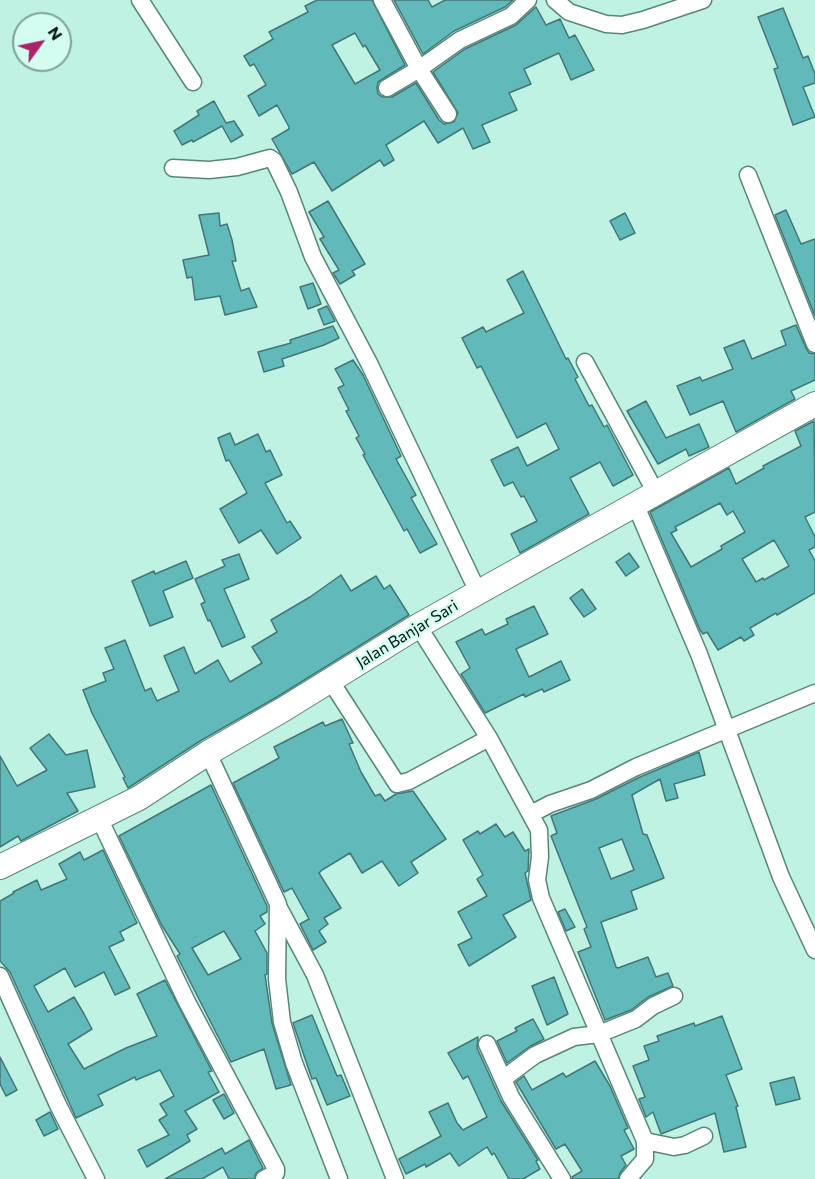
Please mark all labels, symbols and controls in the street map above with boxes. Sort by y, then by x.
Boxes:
north arrow [12,12,72,72]
text: N [45,23,67,43]
street label: Jalan Banjar Sari [352,596,462,672]

